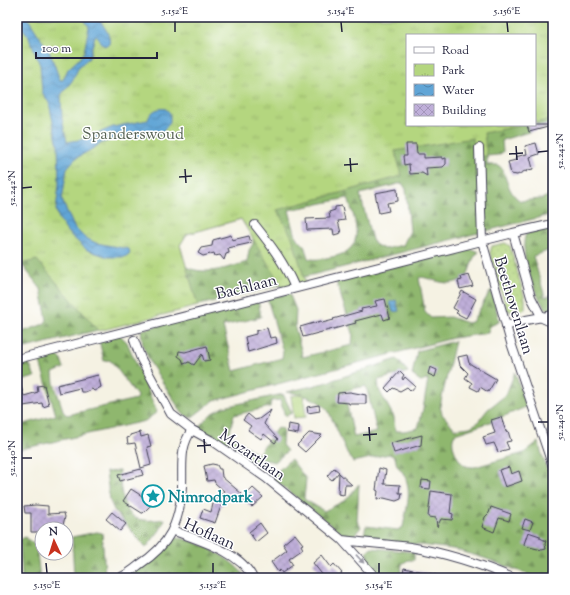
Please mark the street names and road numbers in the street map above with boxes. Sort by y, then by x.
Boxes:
street label: Beethovenlaan [487,254,539,358]
street label: Bachlaan [214,270,280,307]
street label: Mozartlaan [214,425,290,488]
street label: Hoflaan [180,514,239,557]

